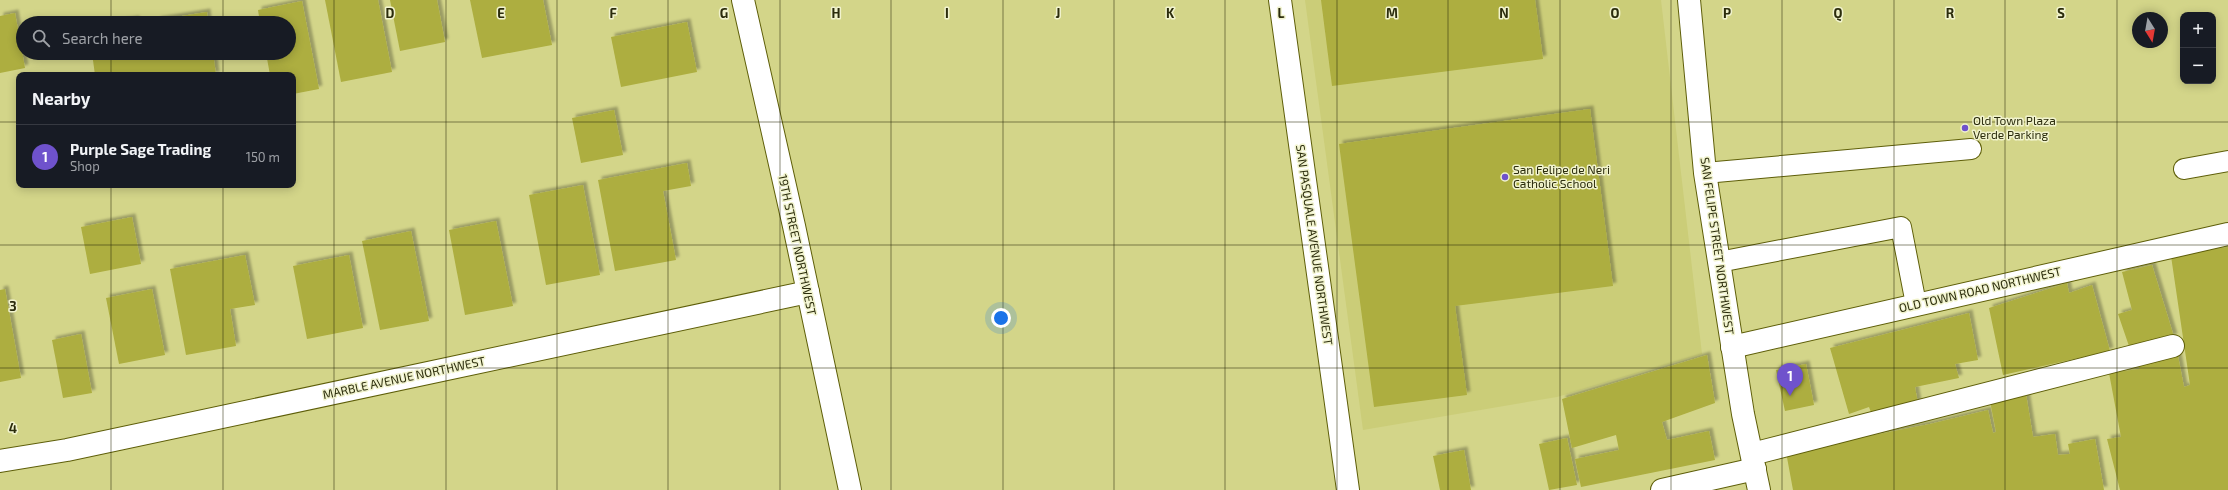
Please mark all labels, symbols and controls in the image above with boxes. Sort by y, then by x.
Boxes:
text: D [386,5,395,21]
text: E [497,5,505,21]
text: F [609,5,617,21]
text: G [720,5,728,21]
text: H [832,5,841,21]
text: I [945,5,949,21]
text: J [1056,5,1060,21]
text: K [1166,5,1175,21]
text: L [1278,5,1285,21]
text: M [1386,5,1398,21]
text: N [1499,5,1509,21]
text: O [1611,5,1620,21]
text: P [1723,5,1731,21]
text: Q [1834,5,1843,22]
text: R [1946,5,1955,21]
text: S [2057,5,2065,21]
north arrow [2132,12,2168,48]
map controls [2180,12,2216,84]
button: + [2180,12,2216,48]
search box [16,16,296,60]
icon: search [30,27,52,49]
text: Search here [62,29,143,47]
button: − [2180,48,2216,84]
text: Nearby [32,88,90,108]
place label: Old Town Plaza Verde Parking [1973,113,2056,141]
marker: Old Town Plaza Verde Parking [1960,123,1970,133]
text: Purple Sage Trading [70,140,211,158]
street label: SAN PASQUALE AVENUE NORTHWEST [1293,144,1336,346]
text: 1 [42,149,48,165]
text: 150 m [246,149,280,165]
street label: SAN FELIPE STREET NORTHWEST [1699,156,1737,335]
text: Shop [70,158,100,174]
place label: San Felipe de Neri Catholic School [1513,162,1610,190]
marker: San Felipe de Neri Catholic School [1500,172,1510,182]
street label: 19TH STREET NORTHWEST [776,173,820,317]
street label: OLD TOWN ROAD NORTHWEST [1897,264,2062,315]
text: 3 [9,298,17,314]
your location [991,308,1011,328]
street label: MARBLE AVENUE NORTHWEST [321,353,486,401]
pin: 1 [1777,363,1803,396]
text: 4 [9,420,17,436]

